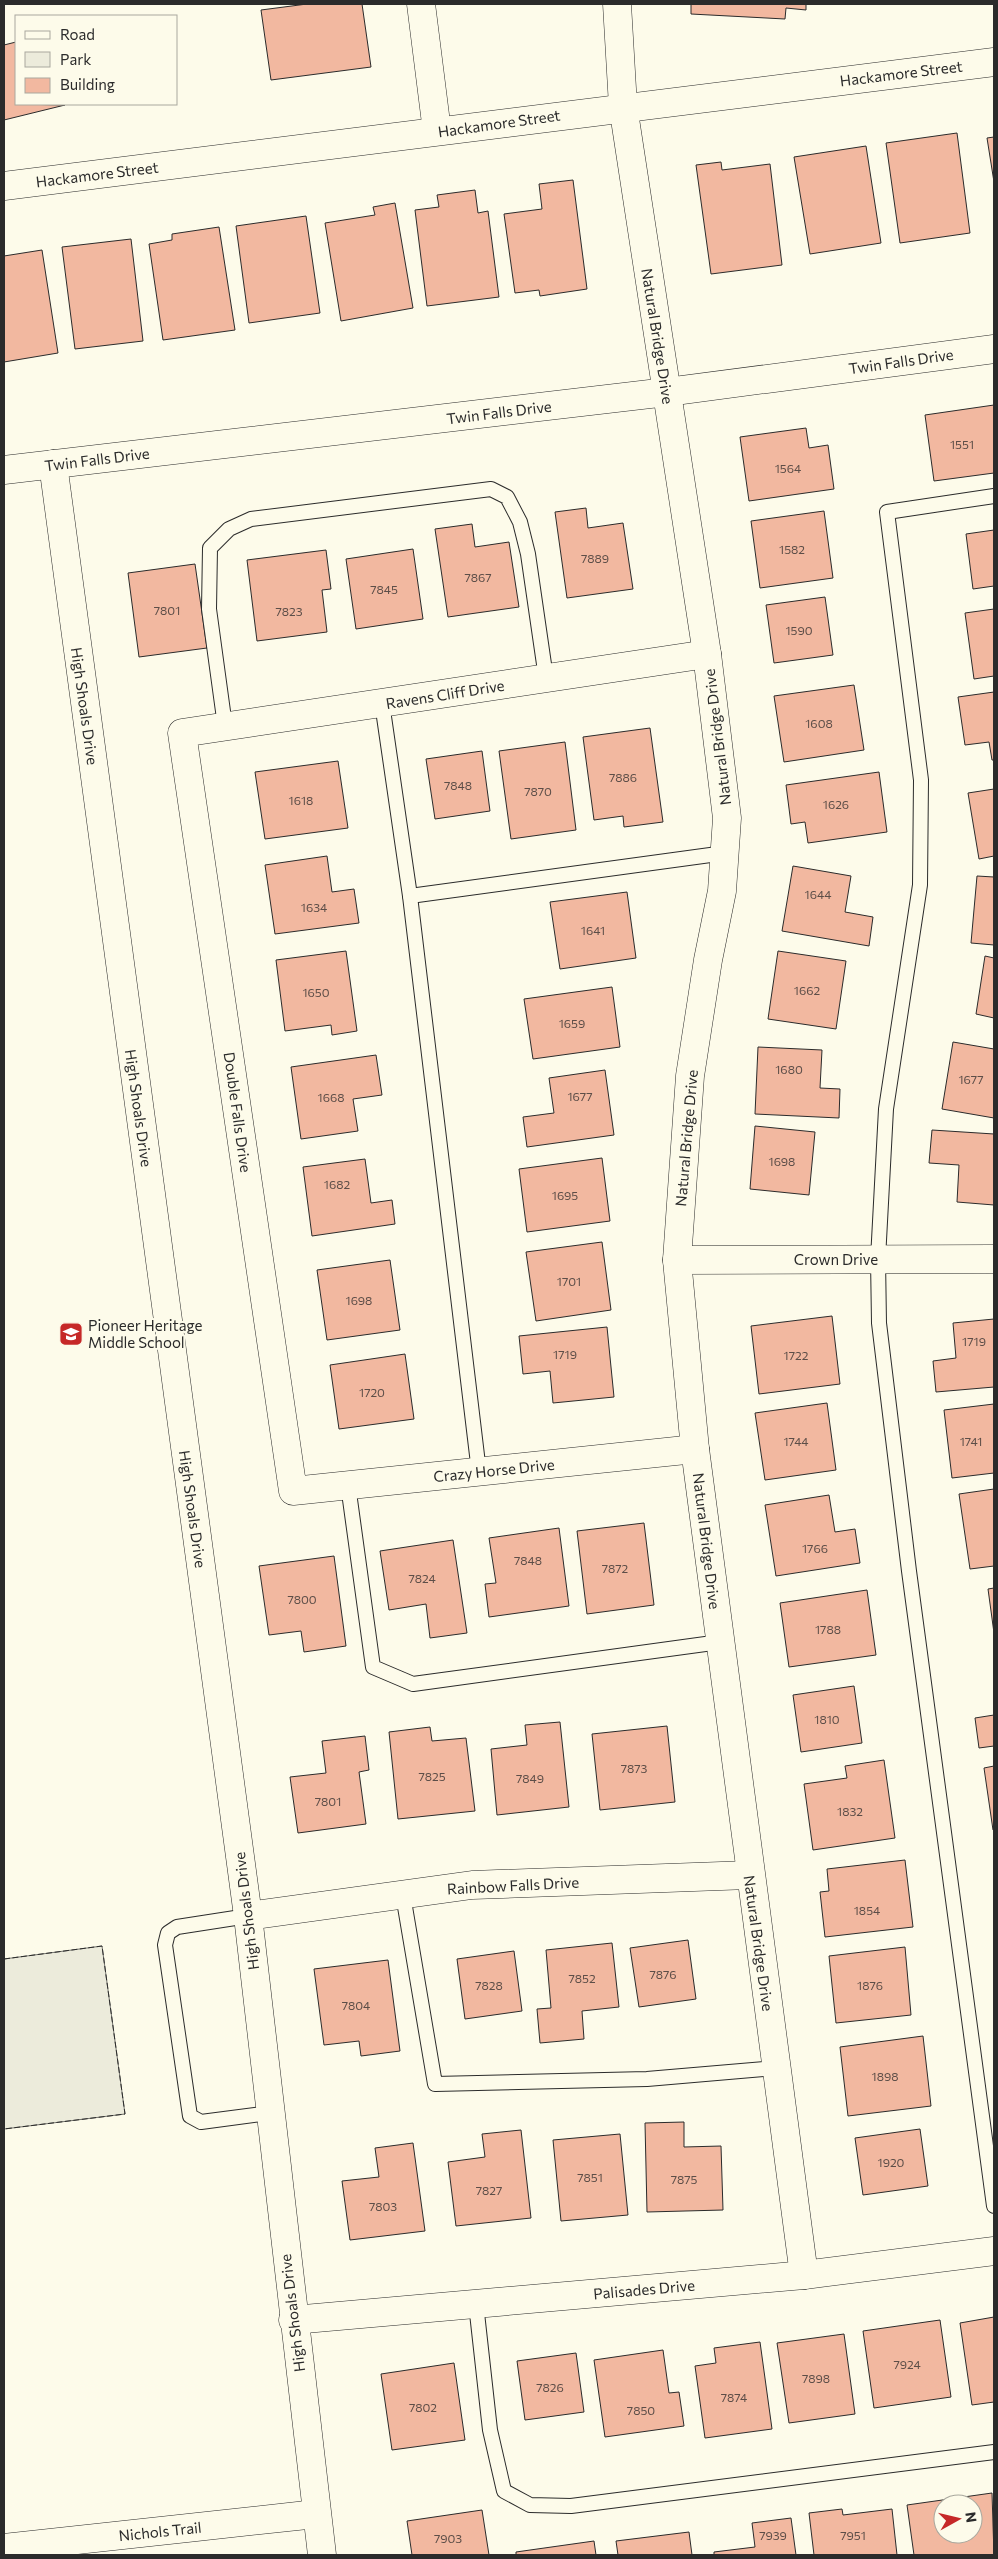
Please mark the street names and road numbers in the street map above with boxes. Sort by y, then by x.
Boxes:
street label: Hackamore Street [839,57,963,89]
street label: Hackamore Street [437,105,561,141]
street label: Hackamore Street [35,158,159,190]
street label: Natural Bridge Drive [638,267,678,405]
street label: Twin Falls Drive [847,345,955,377]
street label: Twin Falls Drive [445,397,553,427]
street label: Twin Falls Drive [43,444,151,474]
street label: High Shoals Drive [68,646,102,766]
street label: Natural Bridge Drive [700,668,734,806]
street label: Ravens Cliff Drive [384,676,506,712]
street label: High Shoals Drive [122,1048,156,1168]
street label: Double Falls Drive [221,1051,255,1174]
street label: Natural Bridge Drive [671,1069,701,1207]
street label: Crown Drive [794,1250,878,1268]
street label: High Shoals Drive [176,1449,210,1569]
street label: Crazy Horse Drive [432,1455,556,1485]
street label: Natural Bridge Drive [690,1472,724,1610]
street label: High Shoals Drive [230,1851,262,1971]
street label: Rainbow Falls Drive [446,1873,580,1897]
street label: Natural Bridge Drive [741,1874,777,2012]
street label: High Shoals Drive [276,2253,308,2373]
street label: Palisades Drive [592,2276,696,2302]
street label: Nichols Trail [118,2518,202,2544]

